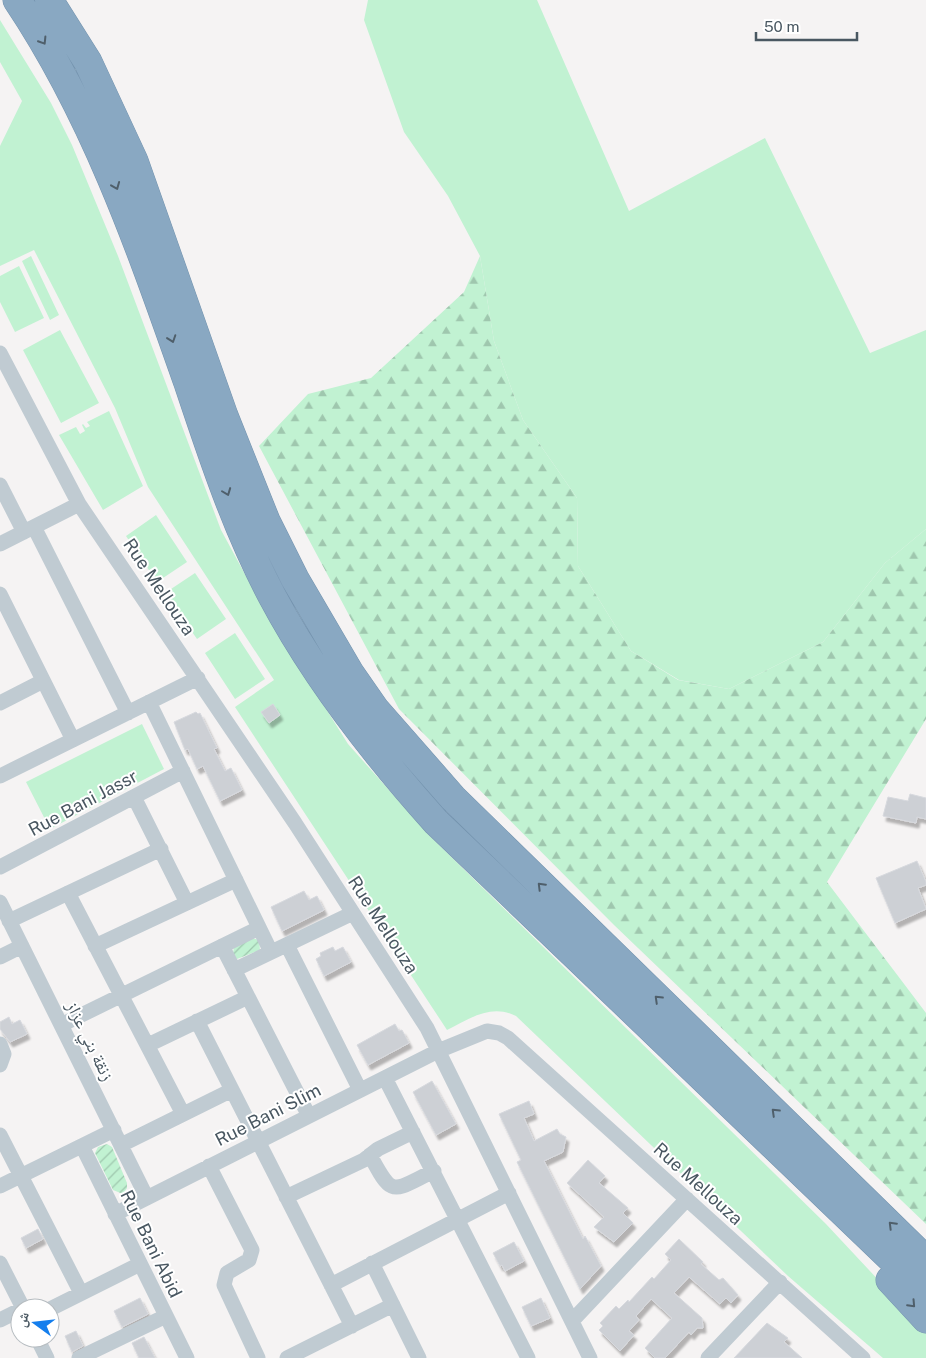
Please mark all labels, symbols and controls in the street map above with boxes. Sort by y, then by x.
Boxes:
scale bar [756,10,857,42]
text: 50 m [764,18,799,35]
one-way arrow [37,36,47,45]
one-way arrow [110,181,120,190]
one-way arrow [166,334,176,343]
one-way arrow [221,487,231,496]
street label: Rue Mellouza [119,534,200,639]
street label: Rue Bani Jassr [25,765,141,840]
street label: Rue Mellouza [344,872,423,978]
one-way arrow [538,883,547,892]
one-way arrow [654,996,663,1005]
street label: زنقة بني عزاز [58,997,119,1086]
street label: Rue Bani Slim [211,1079,324,1150]
one-way arrow [771,1109,780,1118]
street label: Rue Mellouza [650,1138,747,1229]
street label: Rue Bani Abid [116,1187,187,1301]
one-way arrow [889,1221,898,1230]
north arrow [10,1298,60,1348]
one-way arrow [906,1298,915,1307]
text: ش [13,1310,33,1329]

